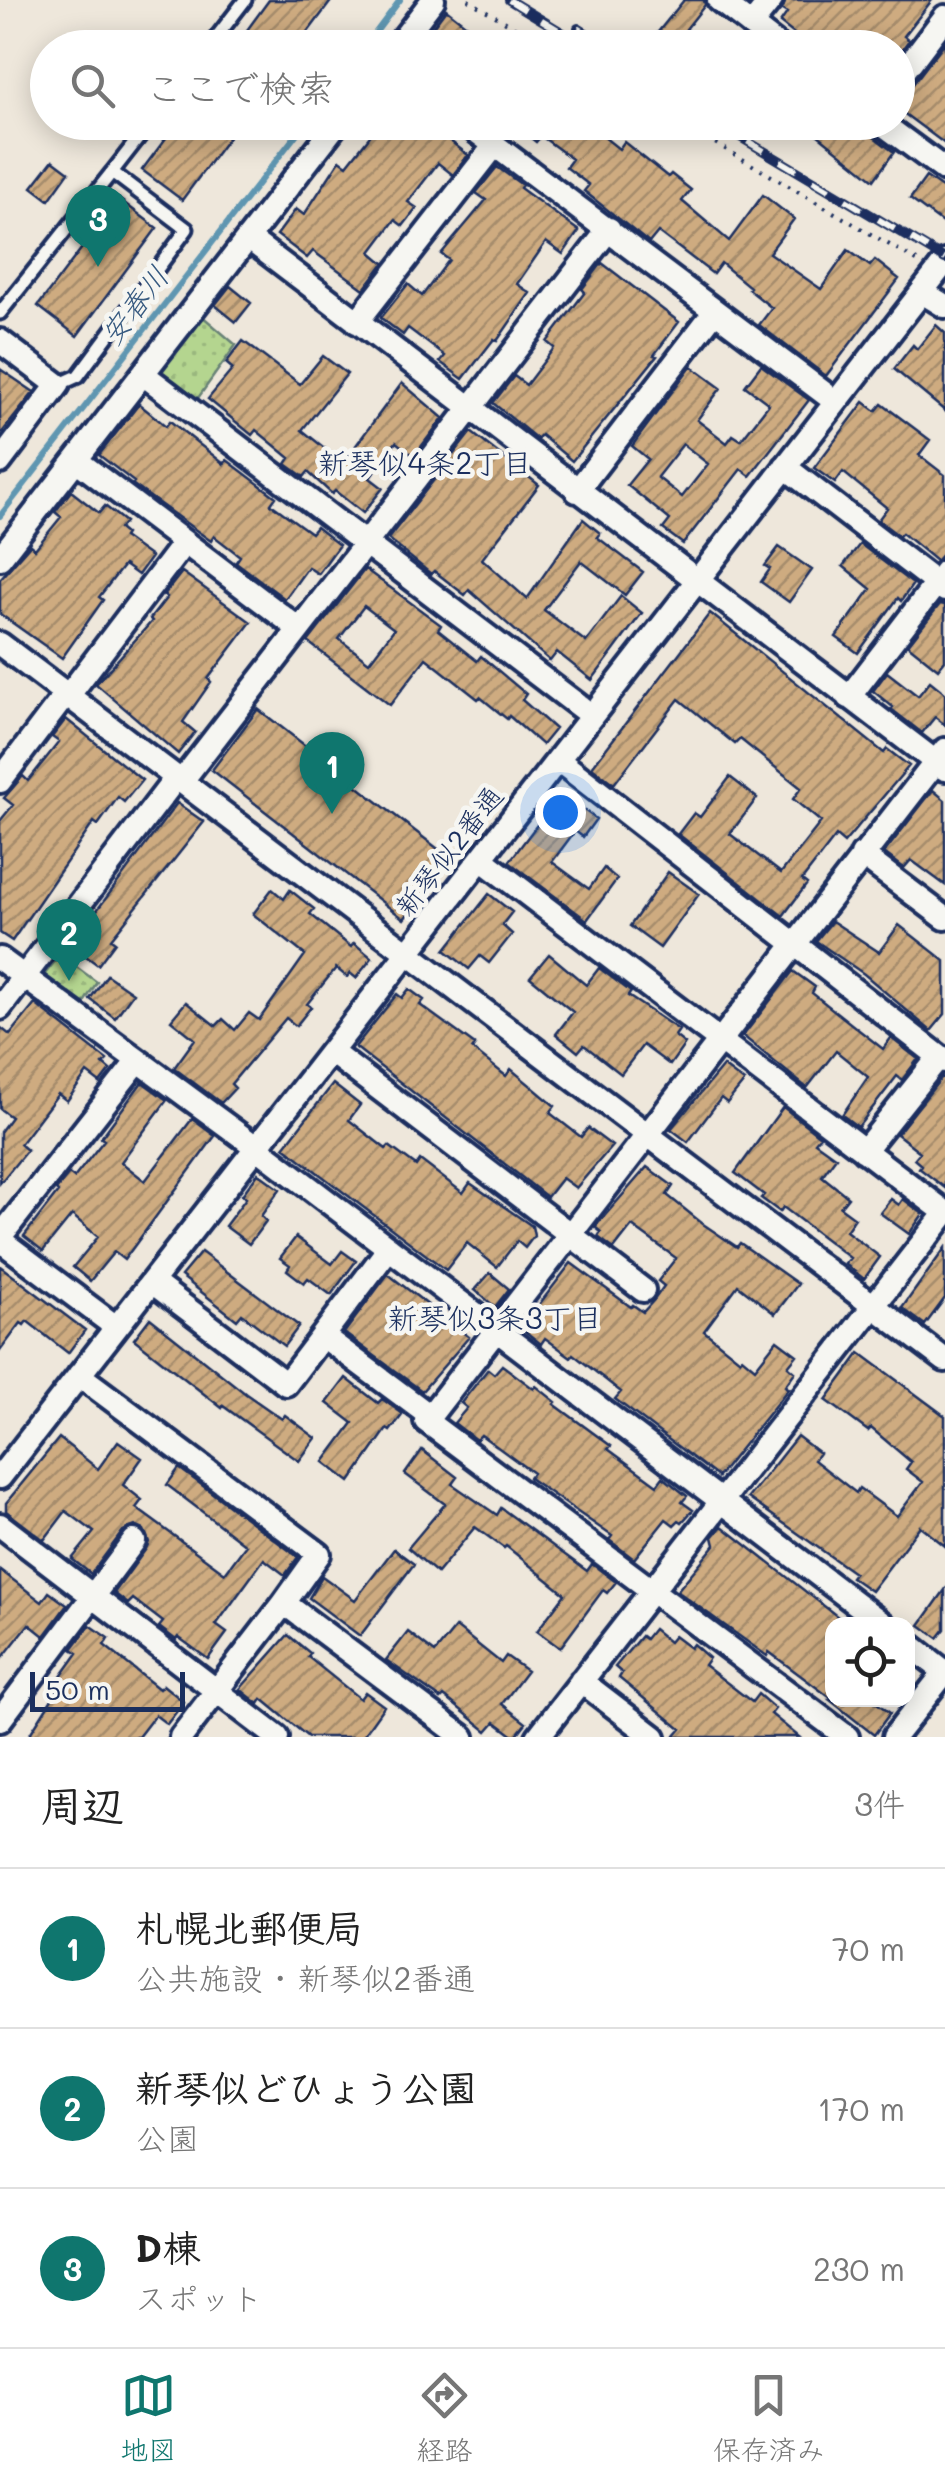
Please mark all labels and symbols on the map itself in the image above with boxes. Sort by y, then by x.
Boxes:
pin: 3 [66,184,130,267]
water label: 安春川 [90,257,177,353]
district label: 新琴似4条2丁目 [318,442,532,482]
pin: 1 [300,732,364,814]
street label: 新琴似2番通 [386,778,510,923]
your location [535,787,586,838]
pin: 2 [36,898,102,981]
district label: 新琴似3条3丁目 [387,1297,603,1337]
scale bar [30,1667,185,1712]

